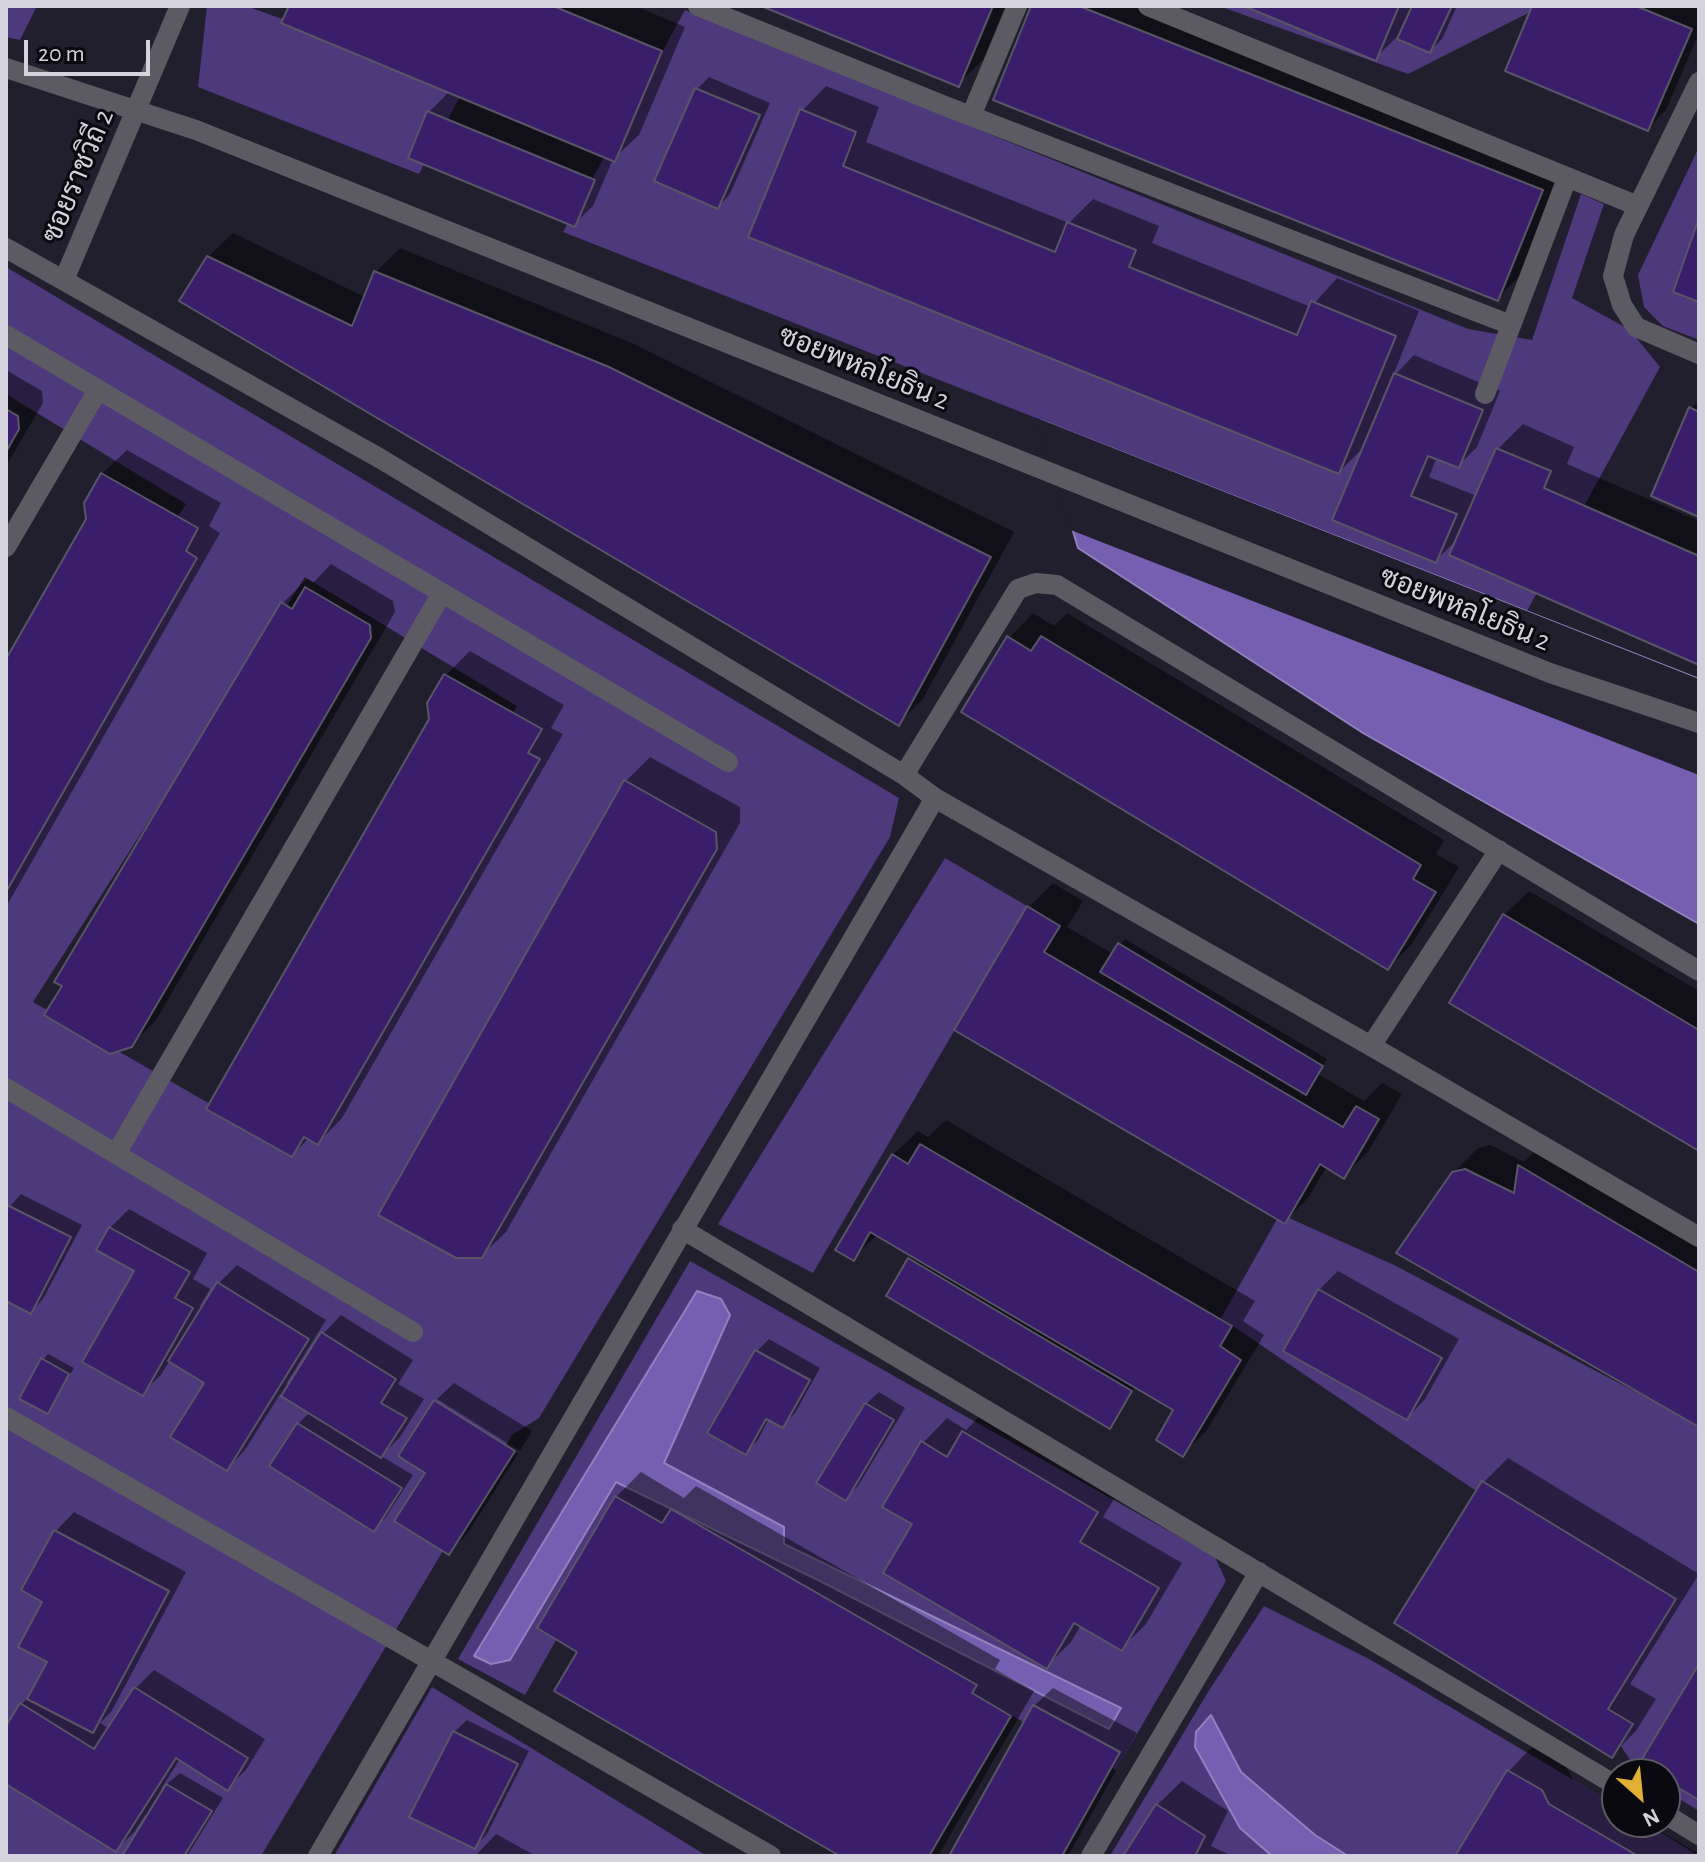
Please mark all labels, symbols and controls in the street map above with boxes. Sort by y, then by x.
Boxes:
scale bar [28,24,154,74]
text: 20 m [38,42,85,66]
street label: ซอยราชวิถี 2 [35,104,121,248]
street label: ซอยพหลโยธิน 2 [774,319,954,417]
street label: ซอยพหลโยธิน 2 [1375,560,1555,658]
north arrow [1601,1758,1681,1838]
text: N [1639,1804,1663,1831]

